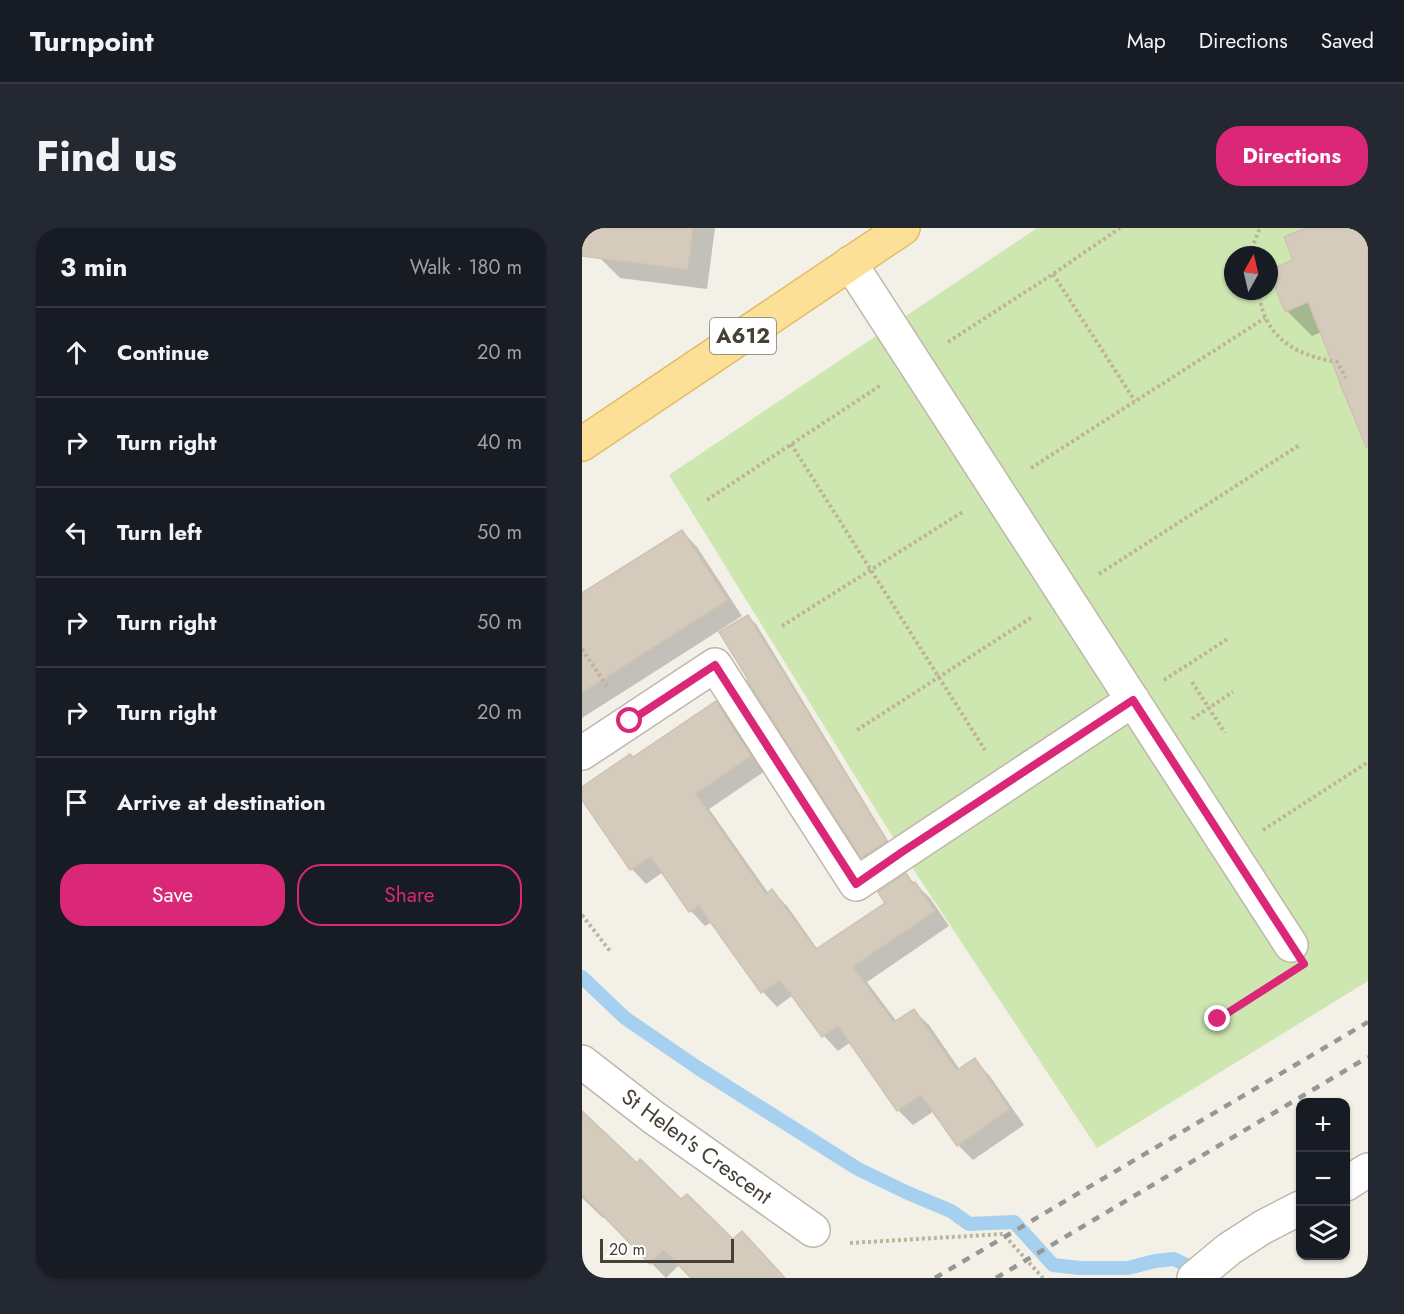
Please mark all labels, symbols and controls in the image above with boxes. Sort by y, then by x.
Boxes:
text: Turnpoint [30,21,154,62]
text: Map [1127,26,1166,56]
text: Directions [1199,26,1288,56]
text: Saved [1321,26,1374,56]
text: Find us [36,126,177,187]
button: Directions [1216,126,1368,186]
north arrow [1224,246,1278,300]
text: 3 min [60,248,127,286]
text: Walk · 180 m [410,253,522,282]
road number: A612 [710,318,776,354]
icon: ahead [60,336,93,369]
text: Continue [117,336,209,368]
text: 20 m [477,338,522,367]
icon: right [60,426,93,459]
text: Turn right [117,426,217,458]
text: 40 m [477,428,522,457]
icon: left [60,516,93,549]
text: Turn left [117,516,202,548]
text: 50 m [477,518,522,547]
icon: right [60,606,93,639]
text: Turn right [117,606,217,638]
text: 50 m [477,608,522,637]
icon: right [60,696,93,729]
text: Turn right [117,696,217,728]
text: 20 m [477,698,522,727]
route start [616,707,642,733]
icon: arrive [60,786,93,819]
text: Arrive at destination [117,786,326,818]
button: Save [60,864,285,926]
button: Share [297,864,522,926]
route end [1204,1005,1230,1031]
street label: St Helen's Crescent [615,1080,779,1212]
map controls [1296,1098,1350,1260]
button: + [1296,1098,1350,1152]
button: − [1296,1152,1350,1206]
button: layers [1296,1206,1350,1260]
scale bar [600,1236,734,1264]
text: 20 m [609,1238,645,1261]

